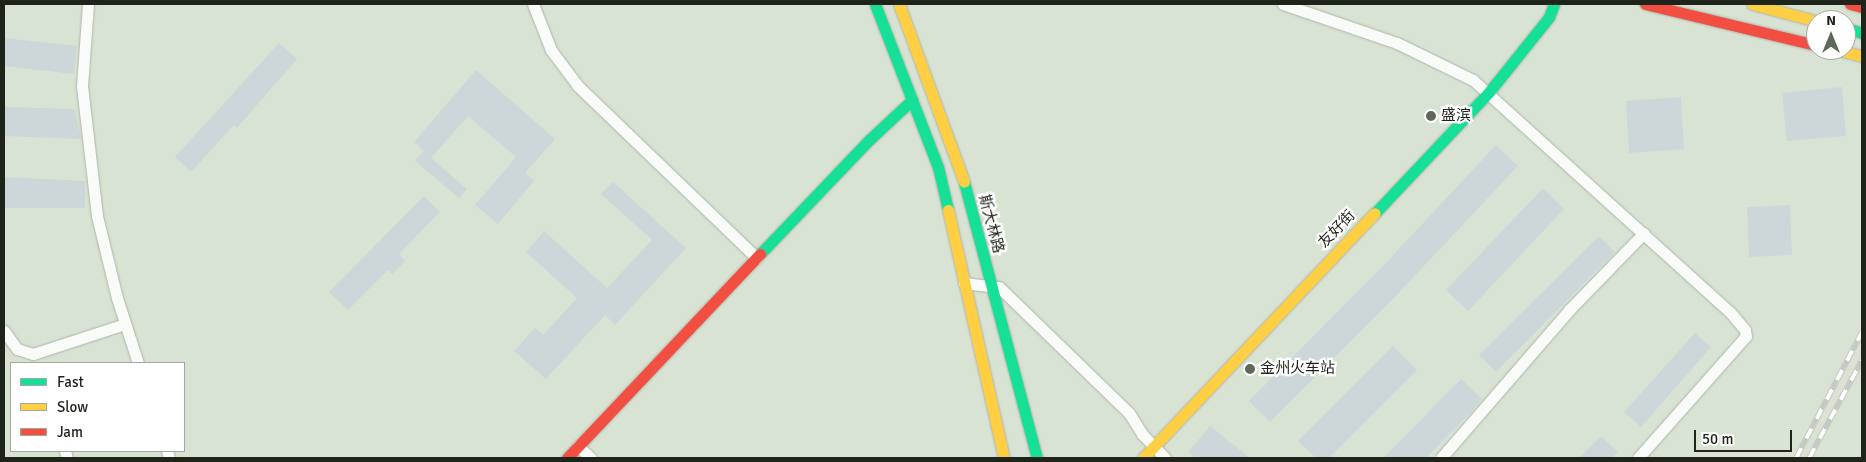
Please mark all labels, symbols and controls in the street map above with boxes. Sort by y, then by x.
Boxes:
north arrow [1806,10,1856,60]
text: N [1826,12,1836,29]
place label: 盛滨 [1441,107,1471,125]
marker: 盛滨 [1425,110,1437,122]
street label: 斯大林路 [975,193,1007,255]
street label: 友好街 [1315,207,1359,251]
place label: 金州火车站 [1260,360,1335,378]
legend [10,362,185,452]
marker: 金州火车站 [1244,363,1256,375]
text: Fast [57,373,84,391]
text: Slow [57,398,88,416]
scale bar [1696,420,1794,452]
text: Jam [57,423,83,441]
text: 50 m [1702,430,1733,448]

